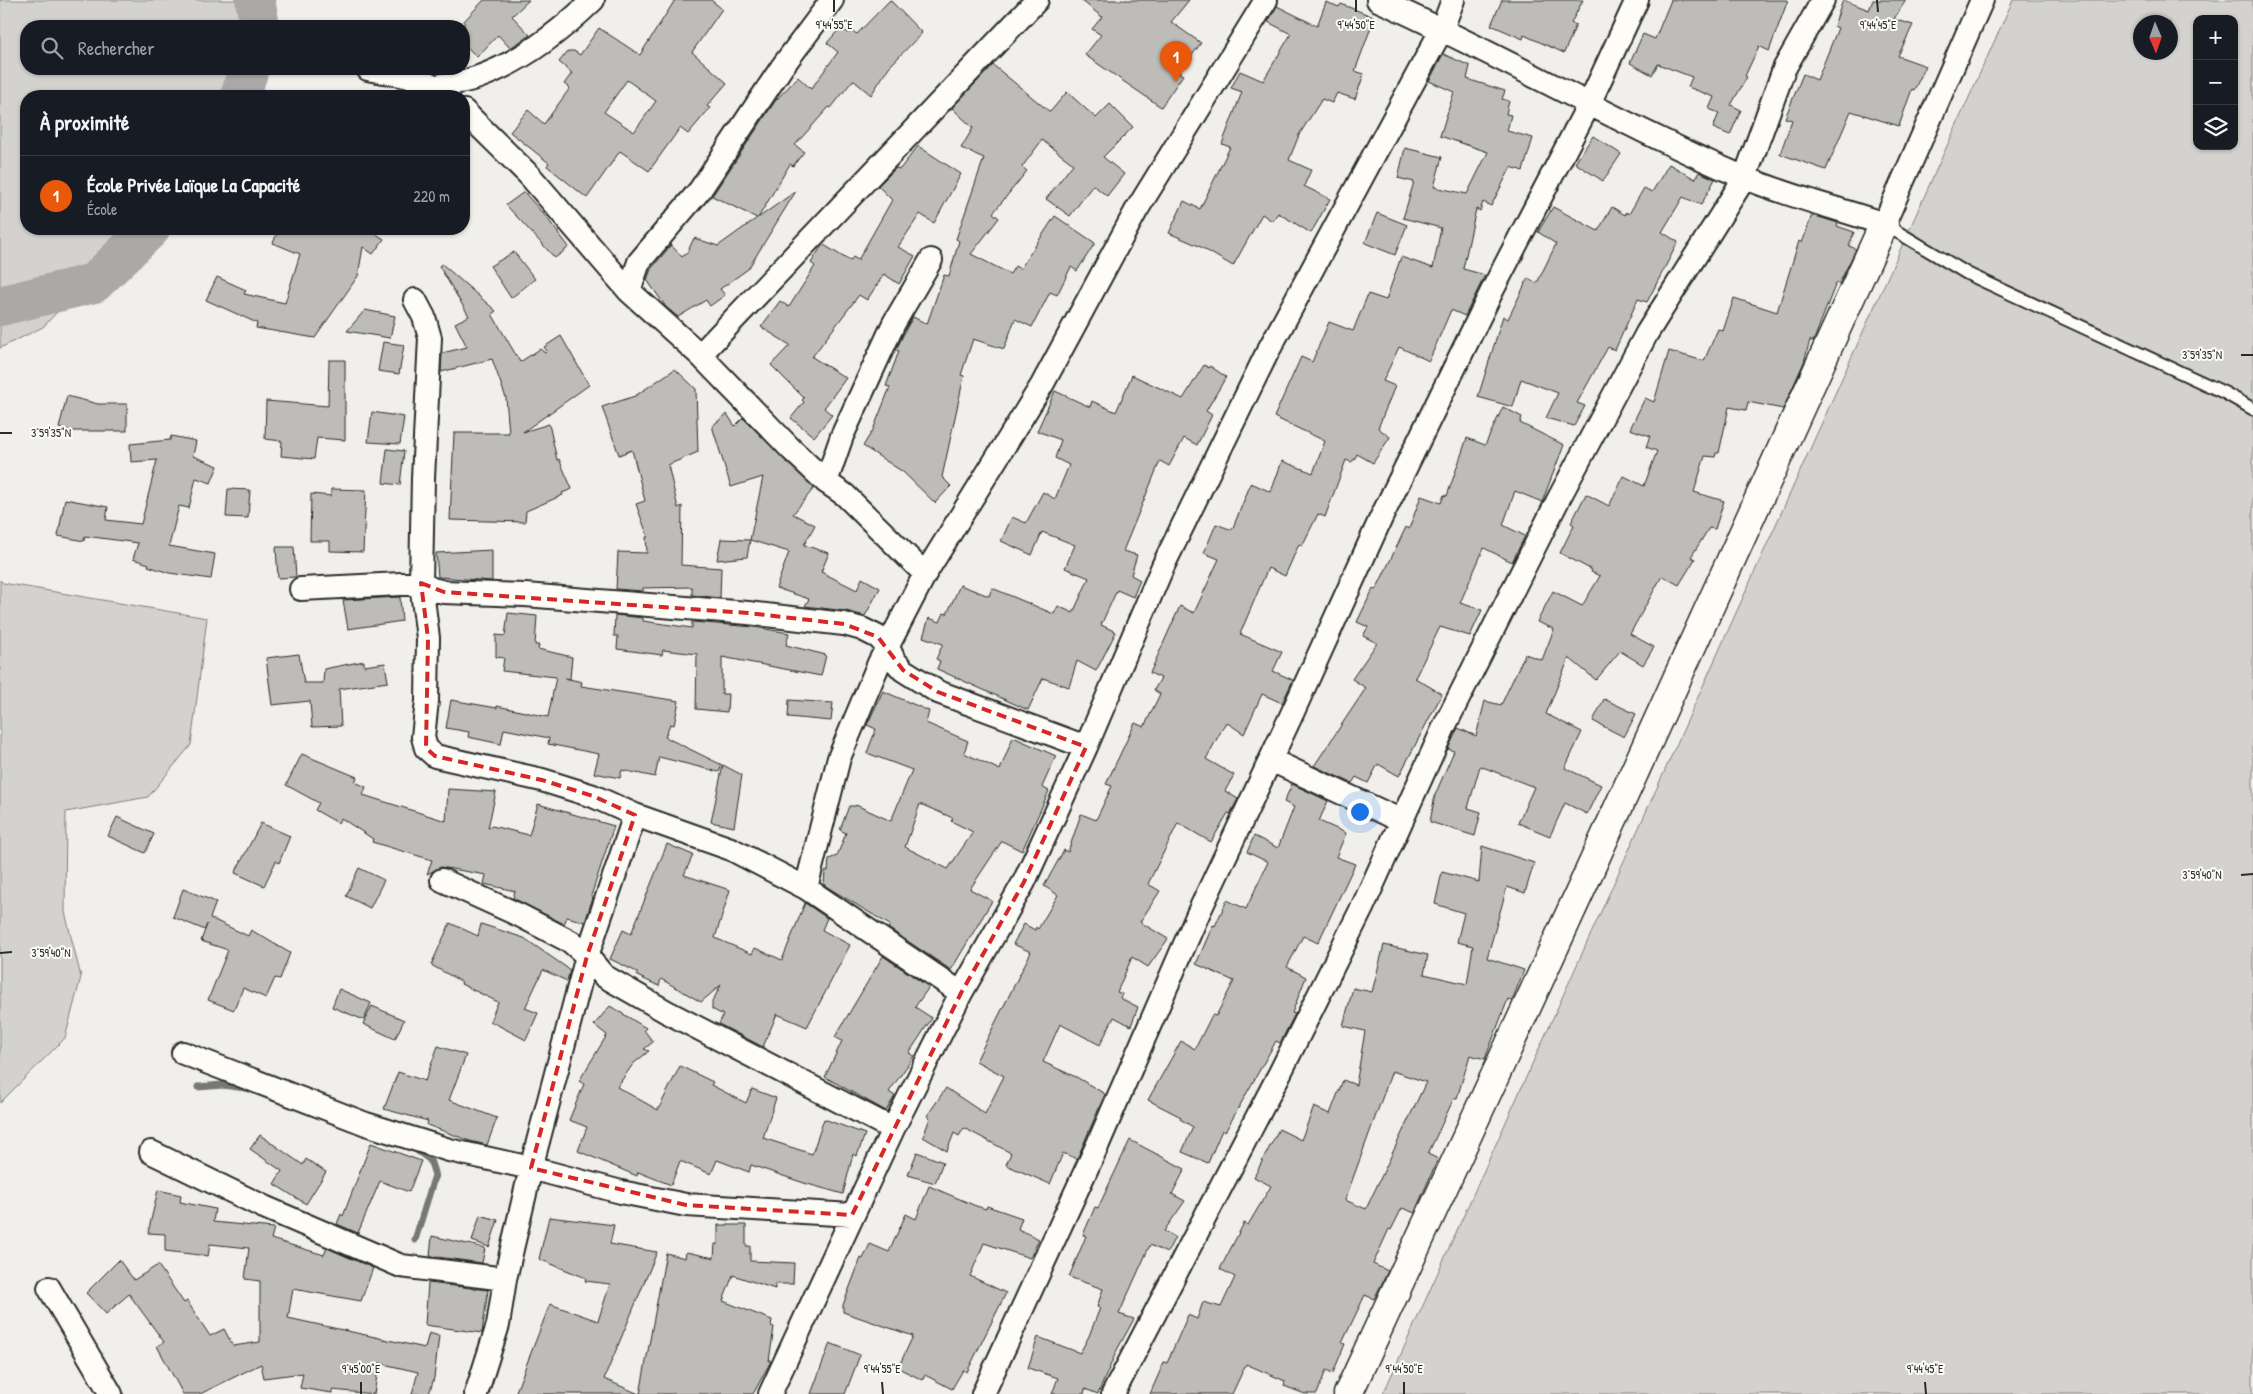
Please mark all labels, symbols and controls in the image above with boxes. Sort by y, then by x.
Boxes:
north arrow [2133,15,2178,60]
map controls [2193,15,2238,150]
button: + [2193,15,2238,60]
text: 9°44'55"E [815,16,853,33]
text: 9°44'50"E [1337,16,1375,33]
text: 9°44'45"E [1860,16,1897,33]
search box [20,20,470,75]
icon: search [38,34,66,62]
text: Rechercher [78,35,155,61]
pin: 1 [1160,41,1192,82]
button: − [2193,60,2238,105]
button: layers [2193,105,2238,150]
text: À proximité [40,108,129,137]
text: École Privée Laïque La Capacité [87,172,300,198]
text: 1 [53,185,59,207]
text: 220 m [413,185,450,207]
text: École [87,198,117,220]
text: 3°59'35"N [2182,346,2222,363]
text: 3°59'35"N [31,424,71,441]
your location [1347,799,1373,825]
text: 3°59'40"N [2182,866,2222,883]
text: 3°59'40"N [31,944,71,961]
text: 9°45'00"E [342,1360,381,1377]
text: 9°44'55"E [863,1360,901,1377]
text: 9°44'50"E [1385,1360,1423,1377]
text: 9°44'45"E [1907,1360,1944,1377]

